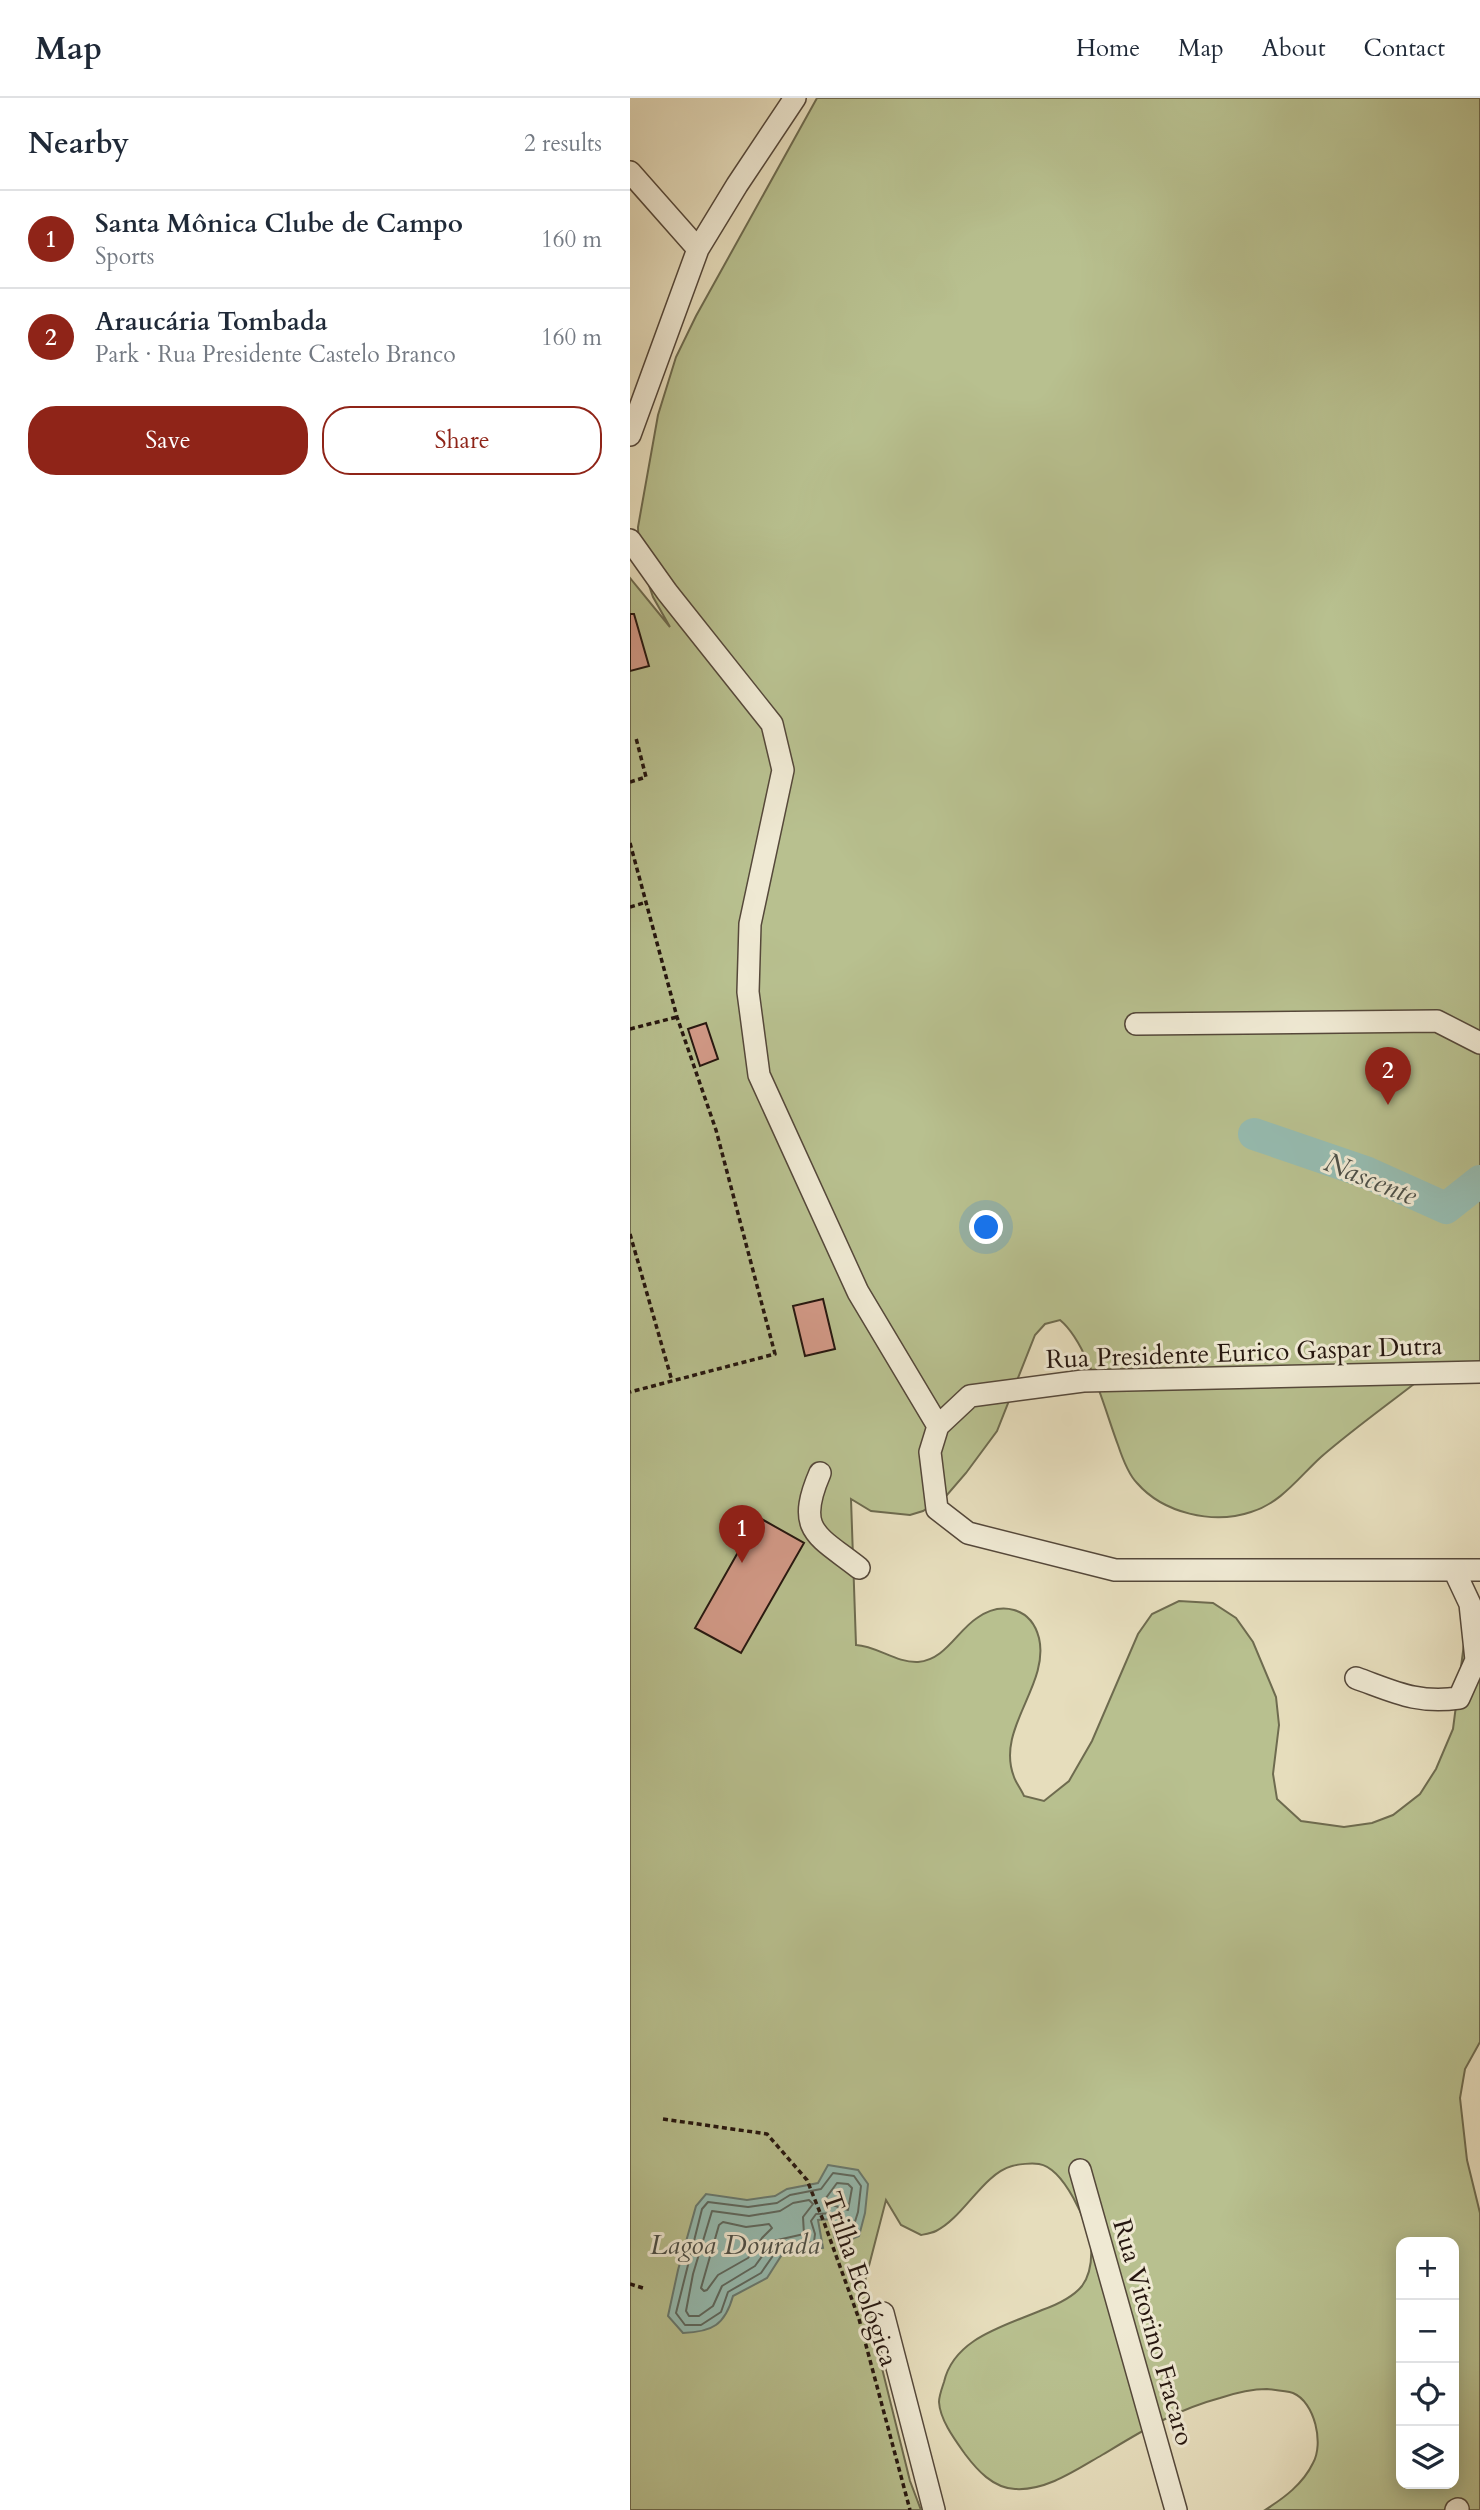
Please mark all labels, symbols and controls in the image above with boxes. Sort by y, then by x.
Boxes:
text: Map [35,26,102,71]
text: Home [1076,32,1140,65]
text: Map [1178,32,1224,65]
text: About [1262,32,1326,65]
text: Contact [1364,32,1445,65]
text: Nearby [28,123,129,164]
text: 2 results [524,128,602,159]
text: Santa Mônica Clube de Campo [95,206,463,241]
text: 1 [45,224,57,255]
text: 160 m [541,224,602,255]
text: Sports [95,241,155,272]
text: Araucária Tombada [95,304,328,339]
text: 2 [45,322,57,353]
text: 160 m [541,322,602,353]
text: Park · Rua Presidente Castelo Branco [95,339,456,370]
button: Save [28,406,308,475]
button: Share [322,406,602,475]
pin: 2 [1365,1047,1411,1105]
water label: Nascente [1319,1143,1423,1215]
your location [969,1210,1003,1244]
street label: Rua Presidente Eurico Gaspar Dutra [1045,1328,1443,1377]
pin: 1 [719,1505,765,1563]
street label: Trilha Ecológica [814,2187,907,2371]
street label: Rua Vitorino Fracaro [1104,2215,1203,2449]
water label: Lagoa Dourada [650,2226,820,2264]
map controls [1396,2237,1459,2489]
button: + [1396,2237,1459,2300]
button: − [1396,2300,1459,2363]
button: locate [1396,2363,1459,2426]
button: layers [1396,2426,1459,2489]

